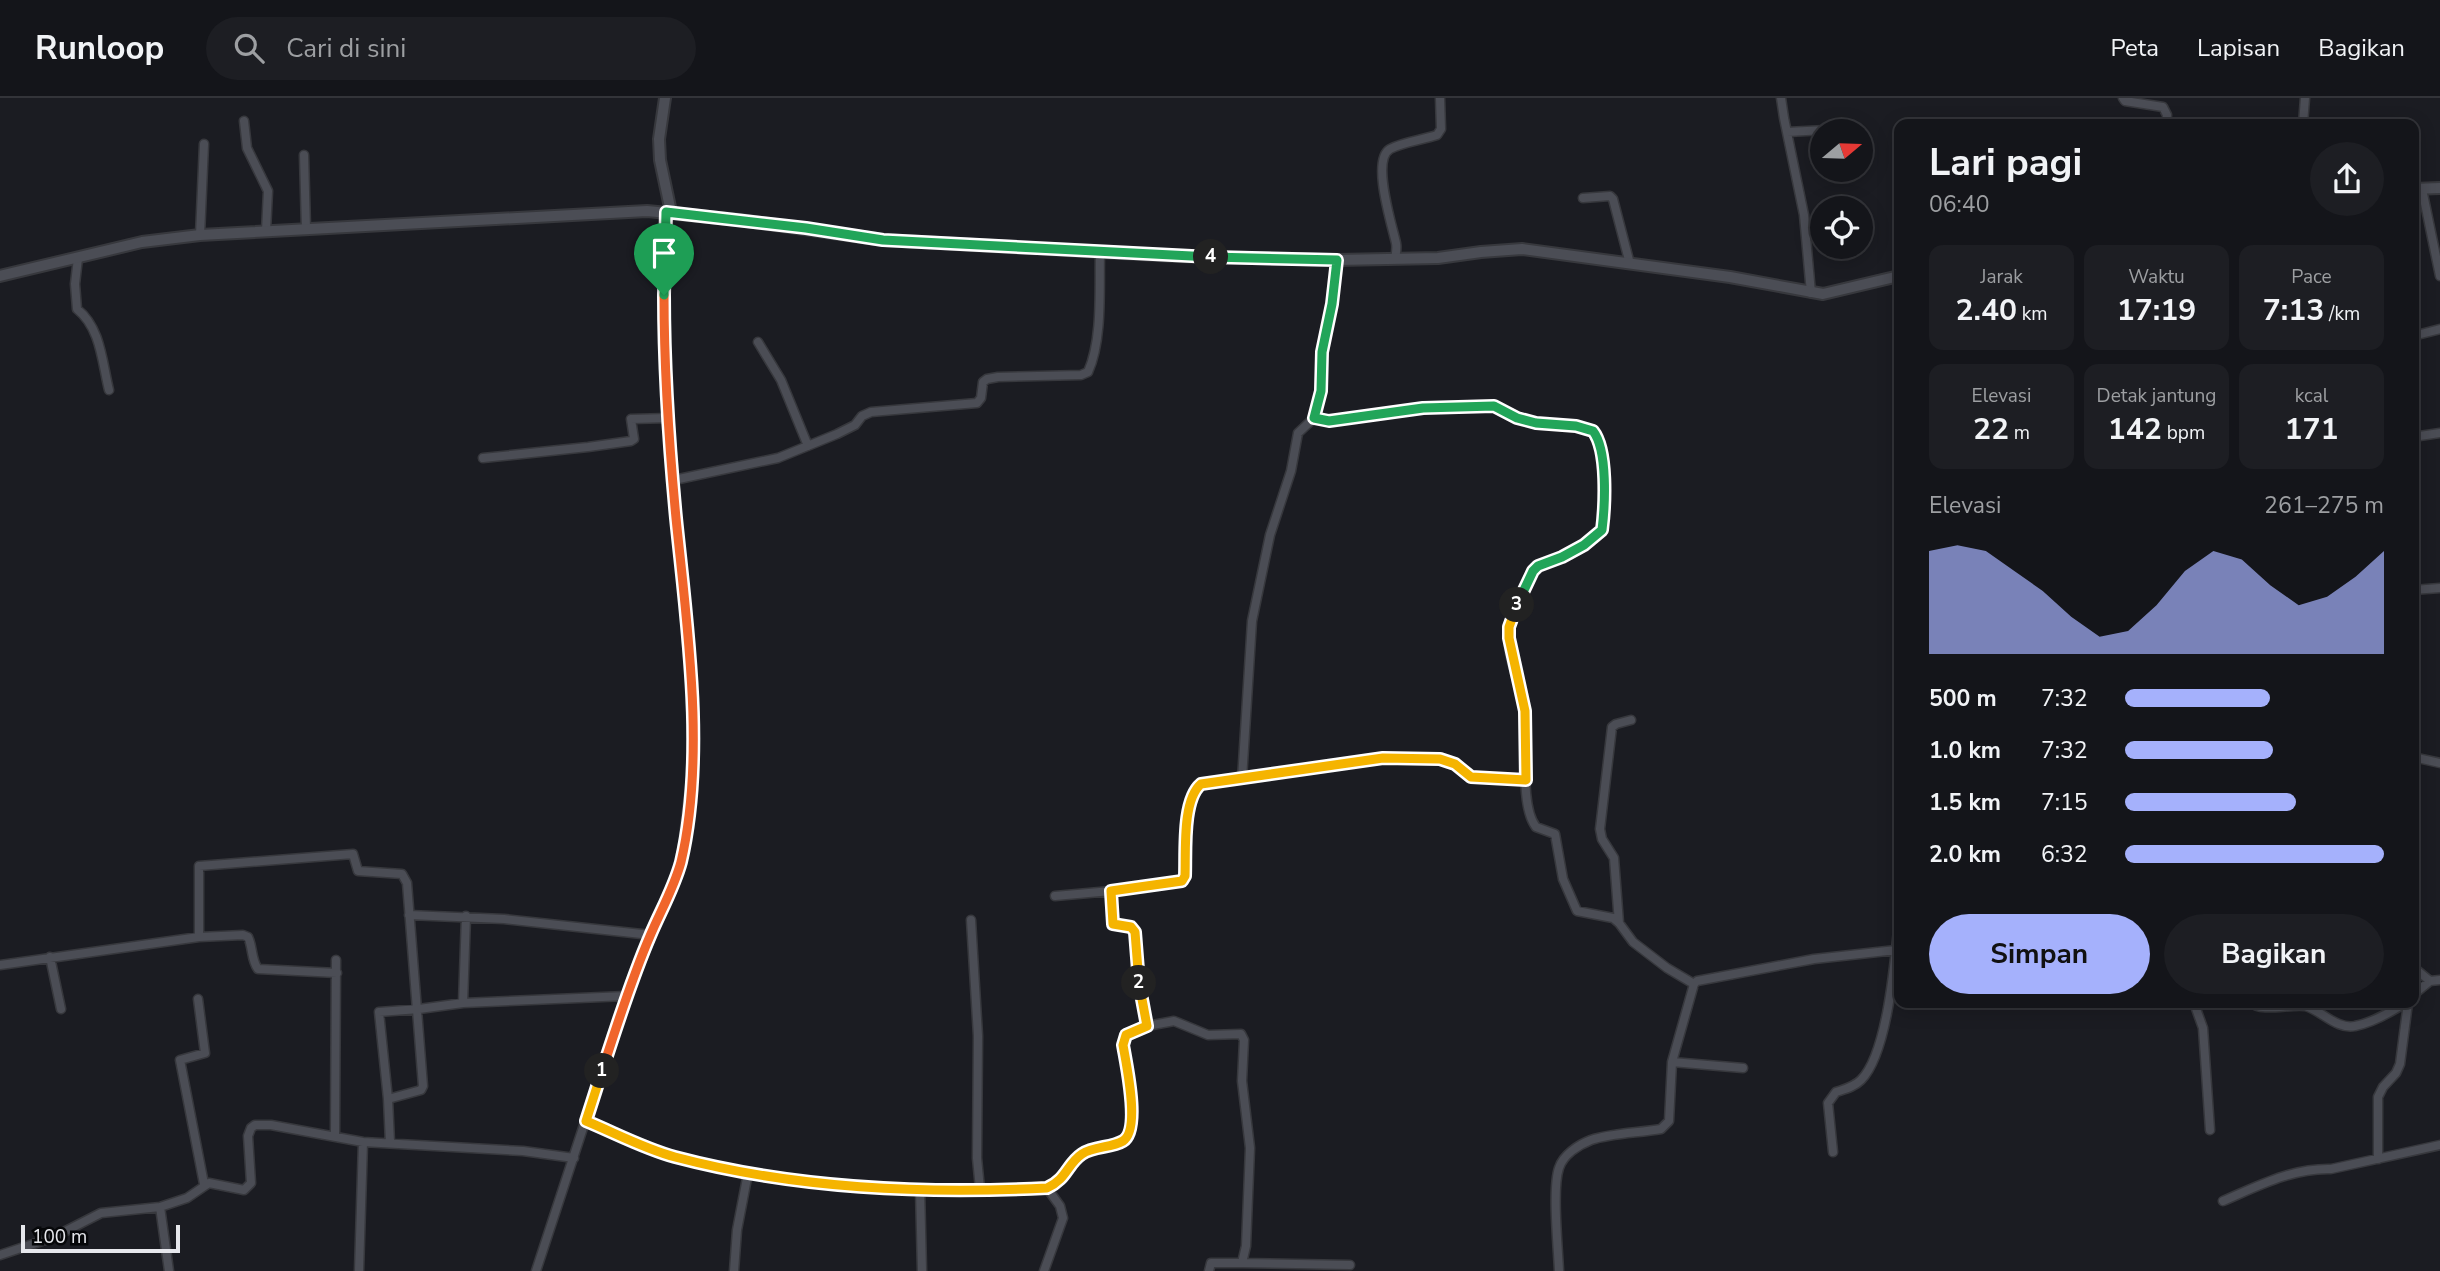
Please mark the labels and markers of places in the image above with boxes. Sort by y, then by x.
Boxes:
pin [634,223,694,295]
pin: 4 [1194,240,1228,274]
pin: 3 [1500,588,1534,622]
pin: 2 [1122,966,1156,1001]
pin: 1 [584,1054,620,1088]

